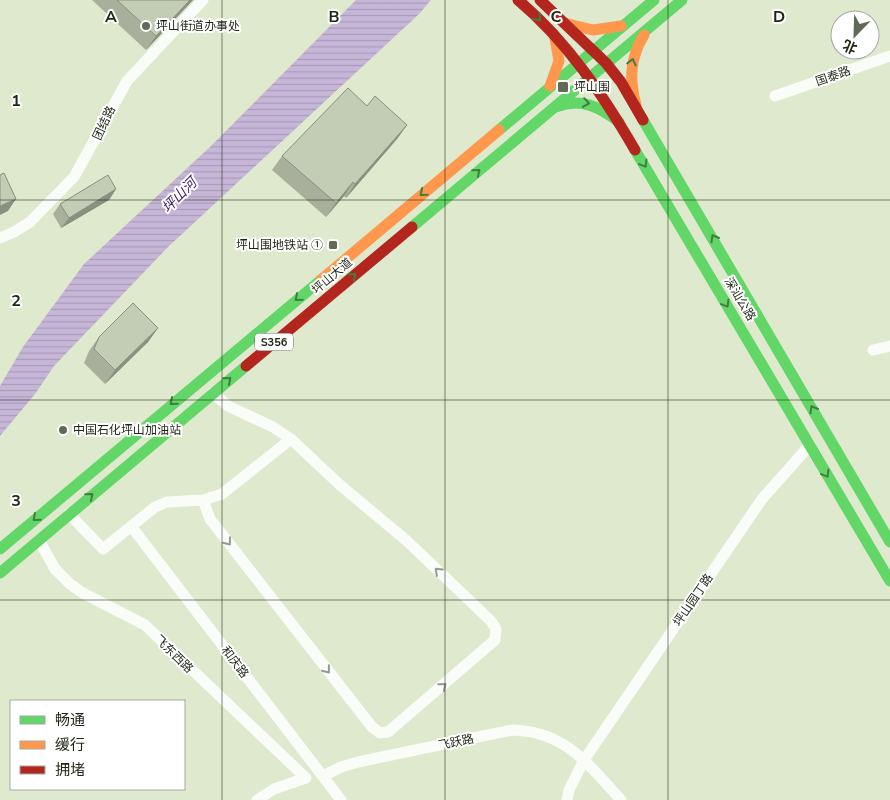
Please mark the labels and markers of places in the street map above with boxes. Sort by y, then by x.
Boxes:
place label: 坪山街道办事处 [156,18,240,34]
marker: 坪山街道办事处 [140,20,152,32]
place label: 坪山围 [574,79,610,95]
marker: 坪山围 [556,80,570,94]
place label: 坪山围地铁站 ① [236,237,323,253]
marker: 坪山围地铁站 ① [327,239,339,251]
place label: 中国石化坪山加油站 [73,422,181,438]
marker: 中国石化坪山加油站 [57,424,69,436]

